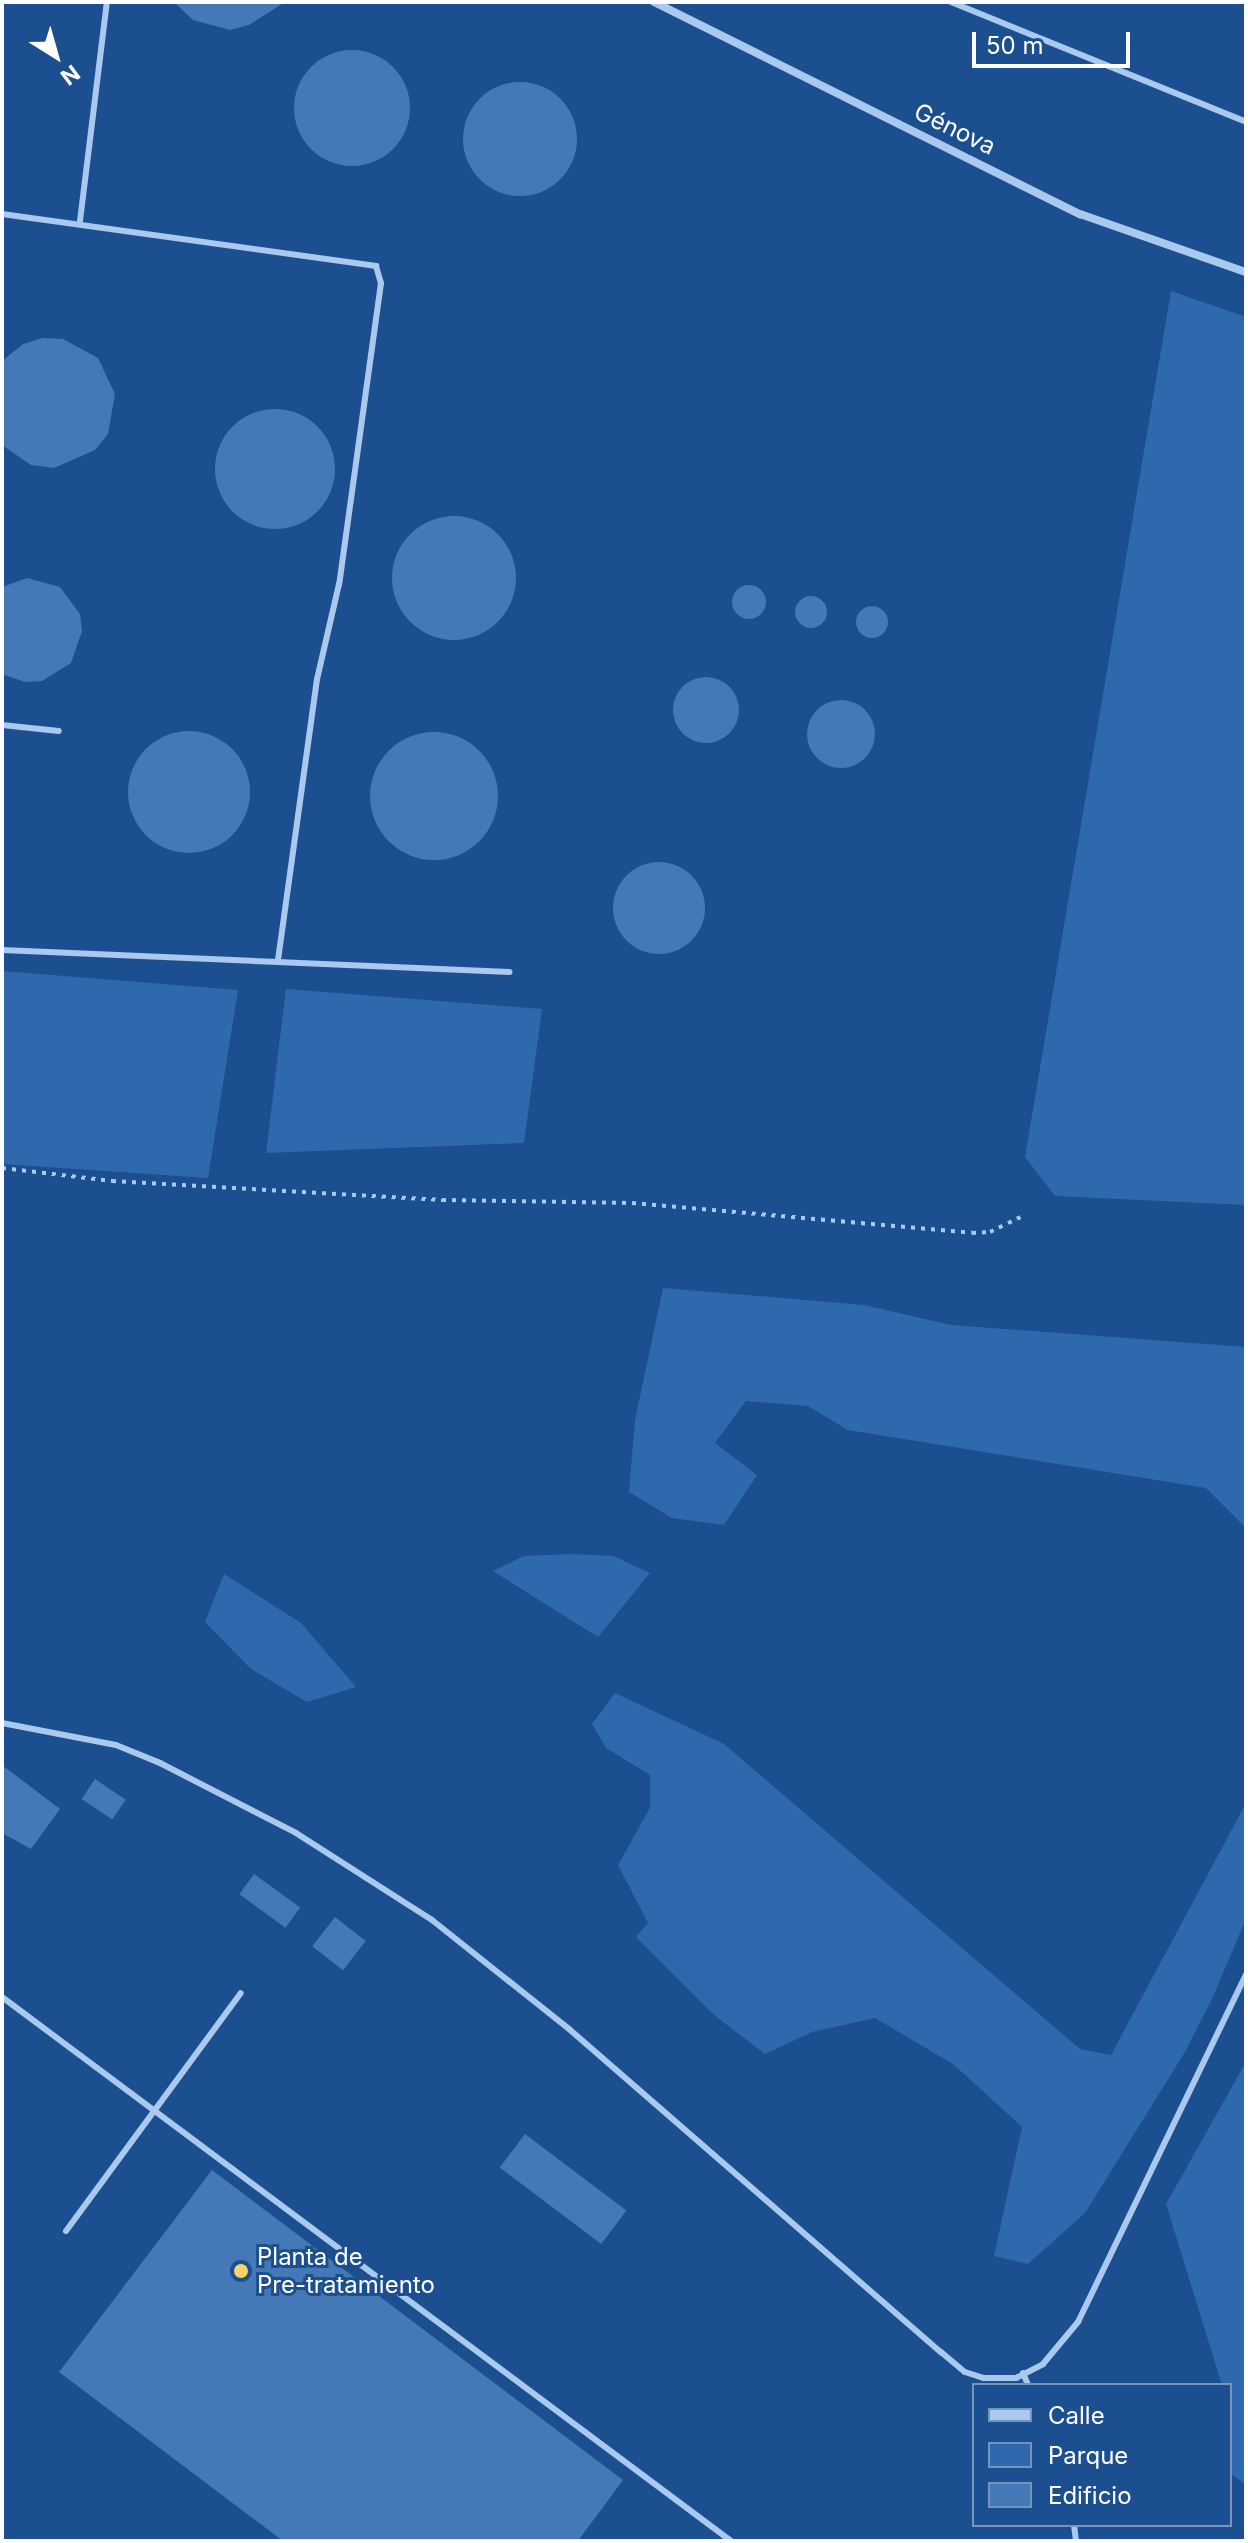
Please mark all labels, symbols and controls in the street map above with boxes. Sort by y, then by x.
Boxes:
north arrow [16,16,96,96]
scale bar [976,16,1134,66]
text: 50 m [986,31,1044,60]
text: N [56,60,85,91]
street label: Génova [910,97,1000,161]
place label: Planta de Pre-tratamiento [257,2243,435,2299]
marker: Planta de Pre-tratamiento [232,2262,250,2280]
legend [972,2383,1232,2527]
text: Calle [1048,2401,1105,2430]
text: Parque [1048,2441,1128,2470]
text: Edificio [1048,2481,1132,2510]

